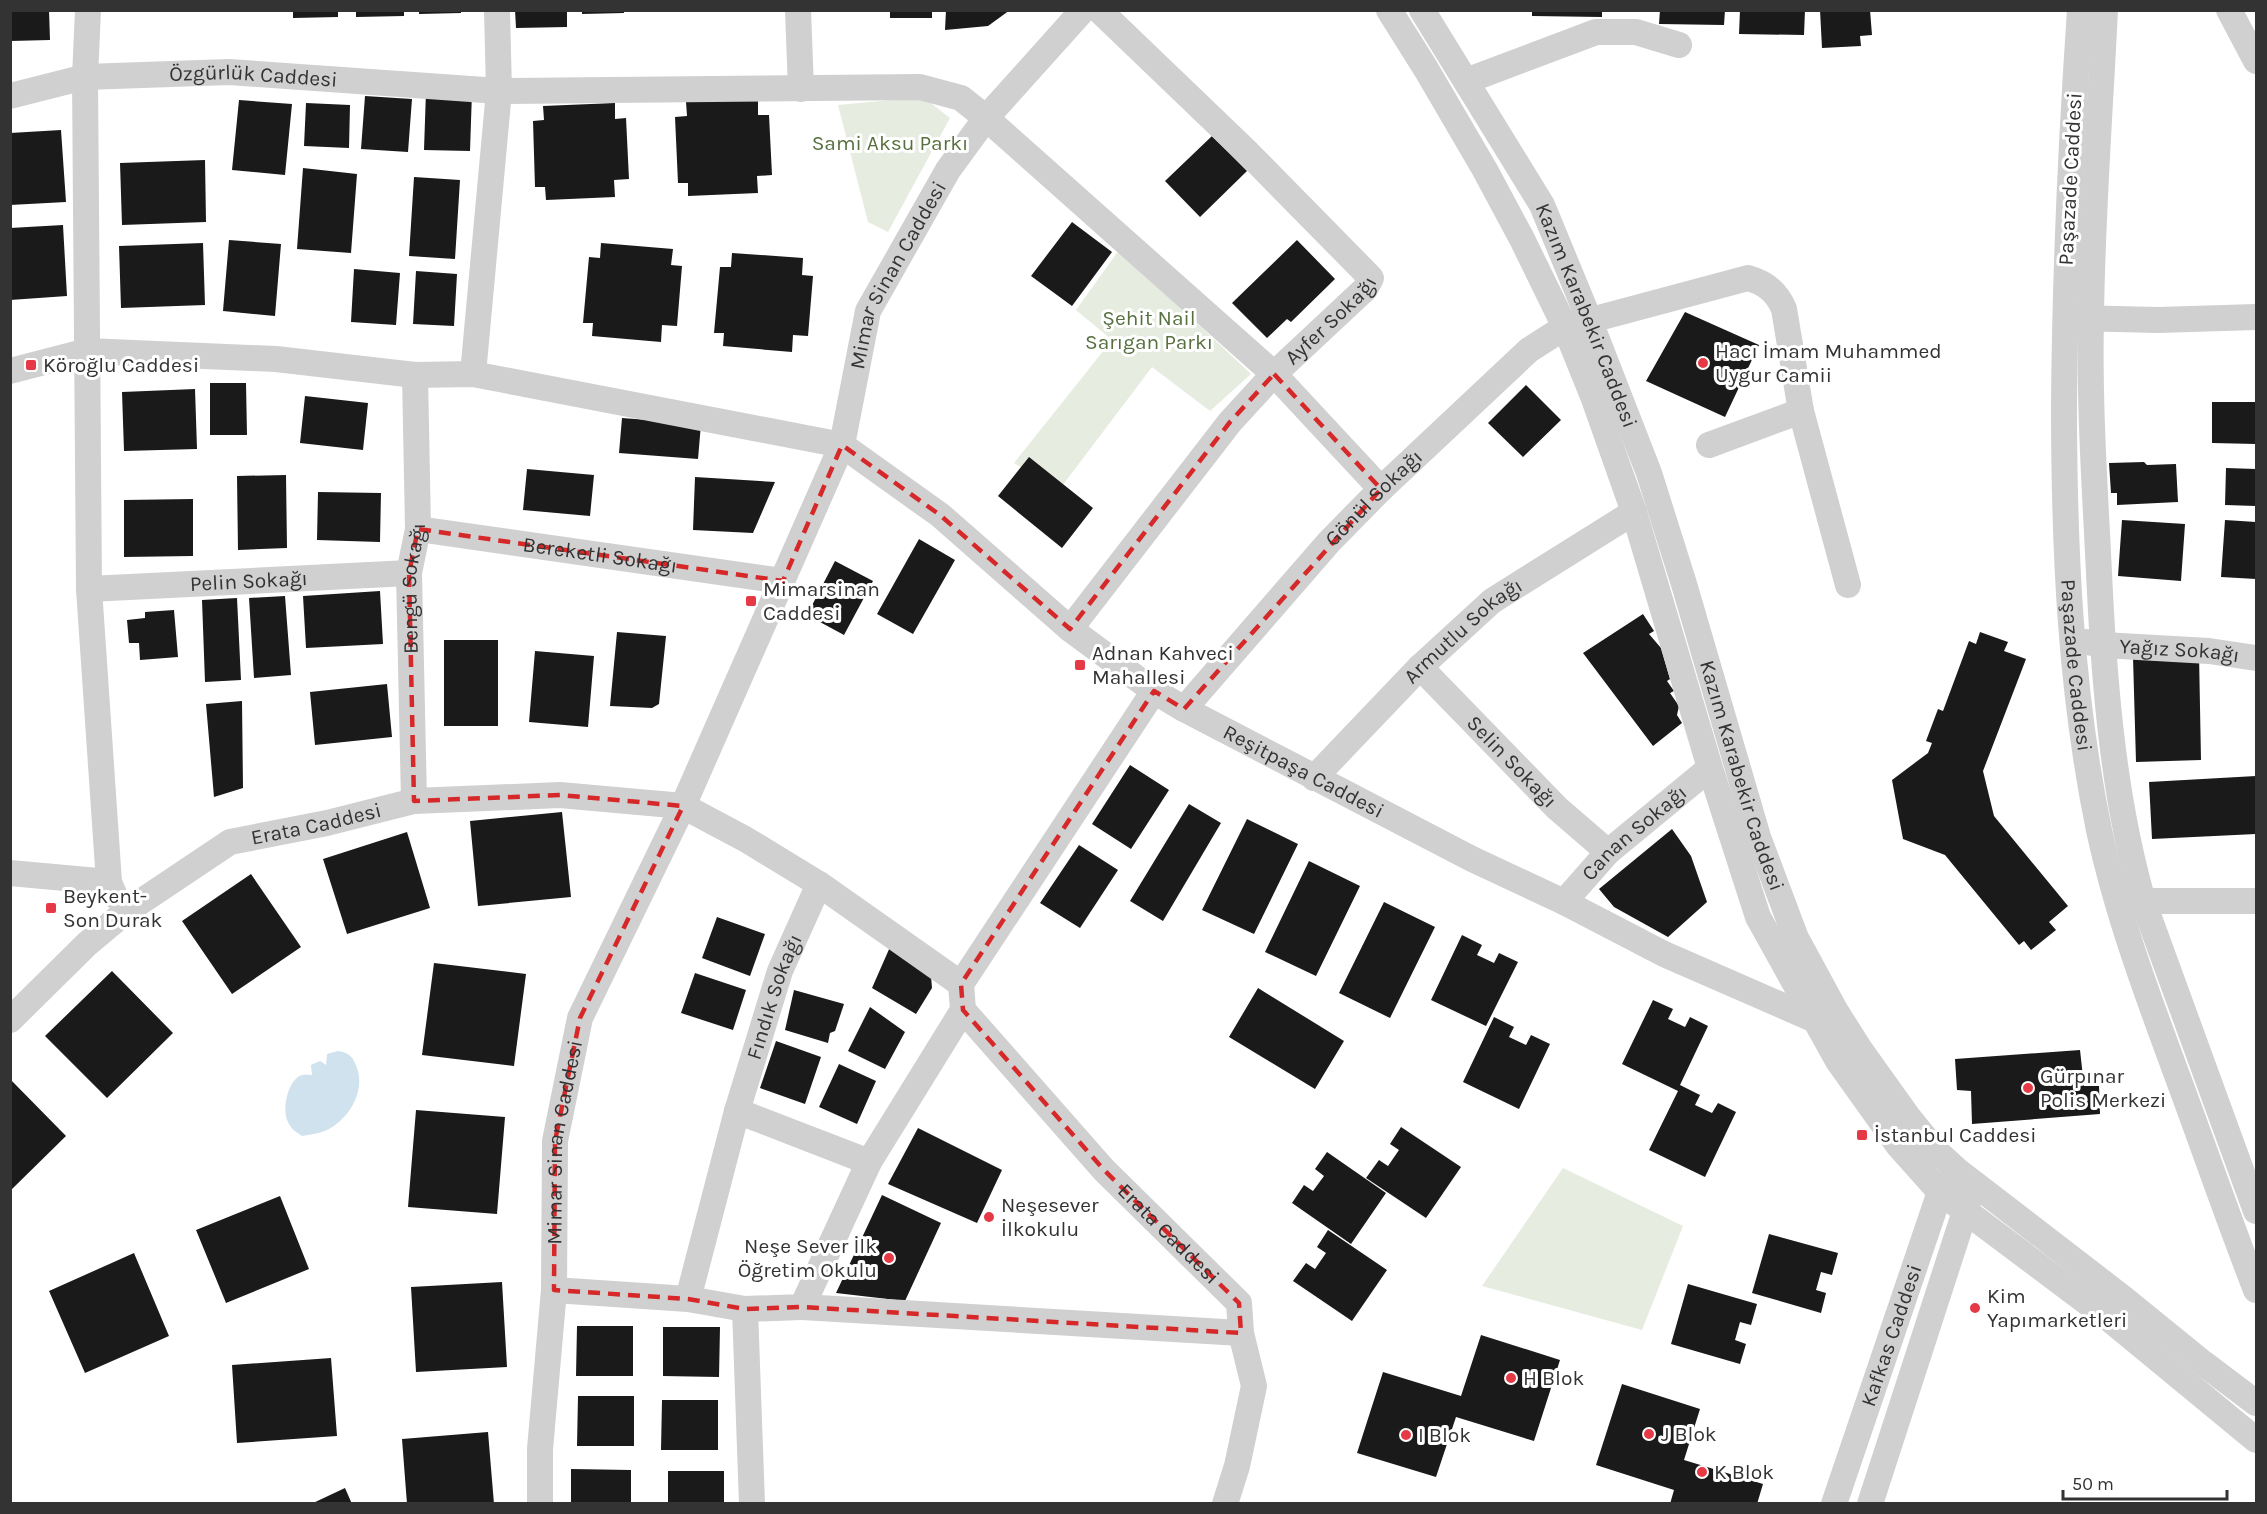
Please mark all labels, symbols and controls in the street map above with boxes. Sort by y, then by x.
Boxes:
street label: Özgürlük Caddesi [169,60,338,92]
street label: Paşazade Caddesi [2053,92,2087,266]
park label: Sami Aksu Parkı [812,131,968,155]
street label: Mimar Sinan Caddesi [845,177,951,371]
street label: Kazım Karabekir Caddesi [1531,199,1642,431]
street label: Ayfer Sokağı [1280,272,1382,369]
park label: Şehit Nail Sarıgan Parkı [1085,306,1213,354]
place label: Hacı İmam Muhammed Uygur Camii [1715,339,1942,387]
place label: Köroğlu Caddesi [43,353,199,377]
marker: Hacı İmam Muhammed Uygur Camii [1696,356,1710,370]
marker: Köroğlu Caddesi [24,358,38,372]
street label: Gönül Sokağı [1320,445,1427,551]
street label: Bengü Sokağı [397,523,430,654]
street label: Bereketli Sokağı [521,532,679,578]
street label: Pelin Sokağı [189,566,308,596]
street label: Armutlu Sokağı [1399,573,1527,688]
place label: Mimarsinan Caddesi [763,577,880,625]
street label: Paşazade Caddesi [2056,578,2097,753]
marker: Mimarsinan Caddesi [744,594,758,608]
street label: Yağız Sokağı [2119,634,2241,667]
place label: Adnan Kahveci Mahallesi [1092,641,1234,689]
street label: Kazım Karabekir Caddesi [1695,657,1789,894]
marker: Adnan Kahveci Mahallesi [1073,658,1087,672]
street label: Selin Sokağı [1462,711,1562,813]
street label: Reşitpaşa Caddesi [1219,720,1388,823]
street label: Canan Sokağı [1577,780,1692,885]
street label: Erata Caddesi [249,798,384,850]
place label: Beykent- Son Durak [63,884,163,932]
marker: Beykent- Son Durak [44,901,58,915]
street label: Fındık Sokağı [741,930,807,1063]
street label: Mimar Sinan Caddesi [542,1038,587,1245]
place label: Gürpınar Polis Merkezi [2040,1064,2166,1112]
marker: Gürpınar Polis Merkezi [2021,1081,2035,1095]
place label: İstanbul Caddesi [1874,1123,2036,1147]
marker: İstanbul Caddesi [1855,1128,1869,1142]
street label: Erata Caddesi [1113,1178,1224,1289]
place label: Neşesever İlkokulu [1001,1193,1099,1241]
marker: Neşesever İlkokulu [982,1210,996,1224]
place label: Neşe Sever İlk Öğretim Okulu [738,1234,877,1282]
marker: Neşe Sever İlk Öğretim Okulu [882,1251,896,1265]
street label: Kafkas Caddesi [1856,1261,1926,1410]
place label: Kim Yapımarketleri [1987,1284,2127,1332]
marker: Kim Yapımarketleri [1968,1301,1982,1315]
place label: H Blok [1523,1366,1584,1390]
marker: H Blok [1504,1371,1518,1385]
place label: J Blok [1661,1422,1717,1446]
place label: I Blok [1418,1423,1471,1447]
marker: J Blok [1642,1427,1656,1441]
marker: I Blok [1399,1428,1413,1442]
place label: K Blok [1714,1460,1774,1484]
scale bar [2063,1463,2226,1501]
marker: K Blok [1695,1465,1709,1479]
text: 50 m [2072,1473,2114,1495]

